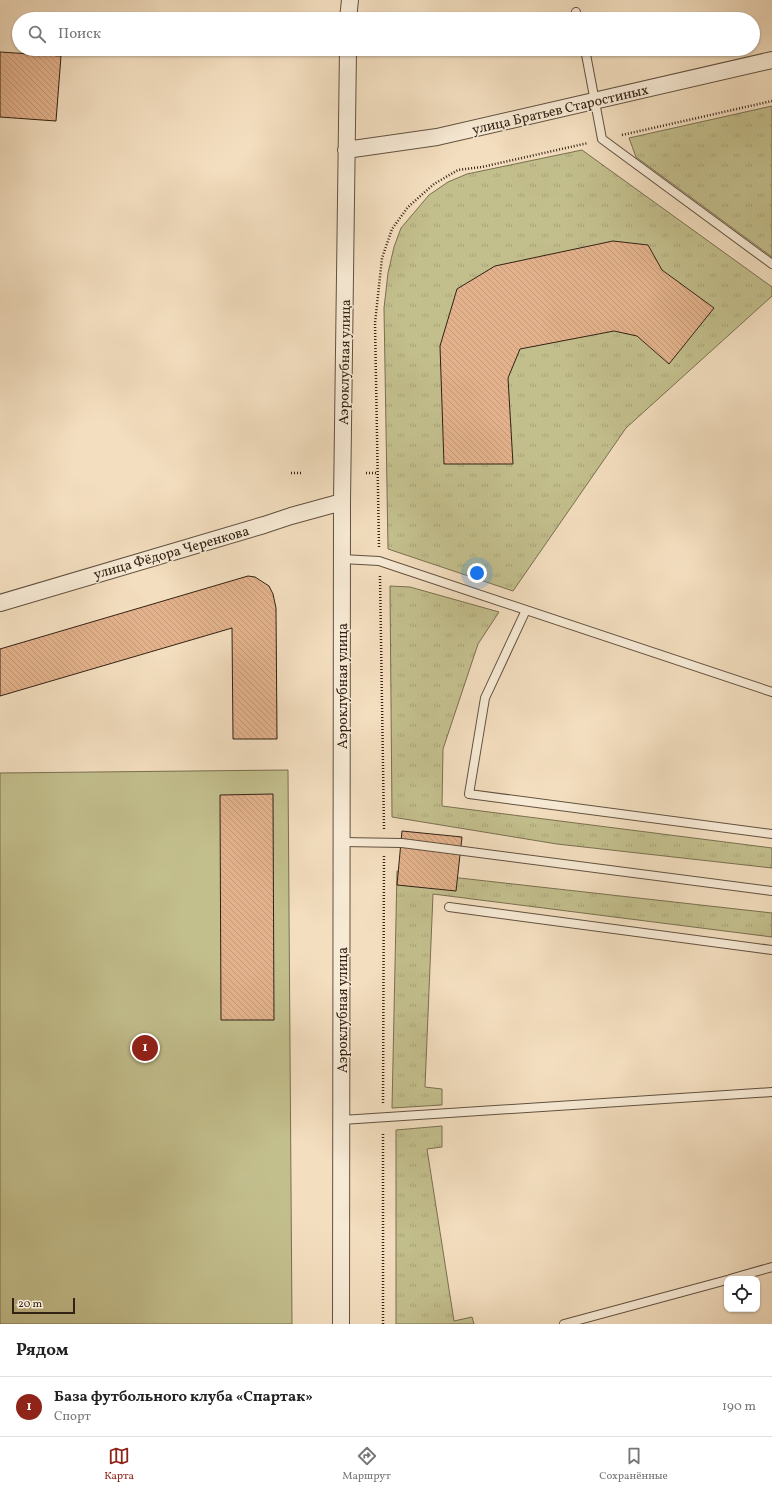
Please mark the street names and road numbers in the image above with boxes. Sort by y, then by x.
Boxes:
street label: улица Братьев Старостиных [470,81,650,140]
street label: Аэроклубная улица [335,299,356,425]
street label: улица Фёдора Черенкова [91,522,252,585]
street label: Аэроклубная улица [334,623,353,749]
street label: Аэроклубная улица [334,947,353,1073]

